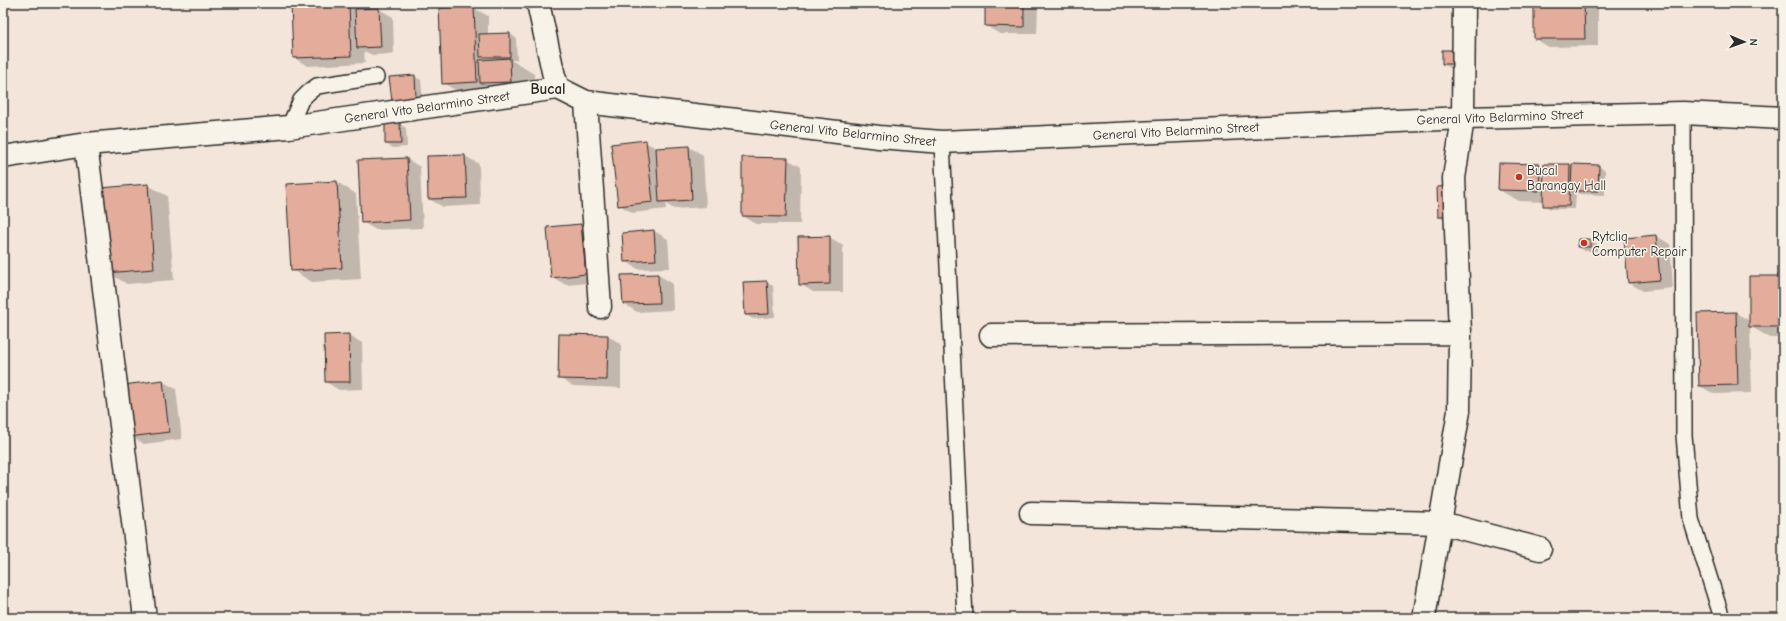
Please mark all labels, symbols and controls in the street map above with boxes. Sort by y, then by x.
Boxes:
north arrow [1724,22,1764,62]
text: N [1747,39,1760,46]
district label: Bucal [530,80,566,98]
street label: General Vito Belarmino Street [343,88,512,126]
street label: General Vito Belarmino Street [1416,107,1585,127]
street label: General Vito Belarmino Street [769,117,938,149]
street label: General Vito Belarmino Street [1092,119,1261,143]
place label: Bucal Barangay Hall [1527,163,1606,193]
marker: Bucal Barangay Hall [1514,172,1524,182]
place label: Rytcliq Computer Repair [1592,229,1687,259]
marker: Rytcliq Computer Repair [1579,238,1589,248]

